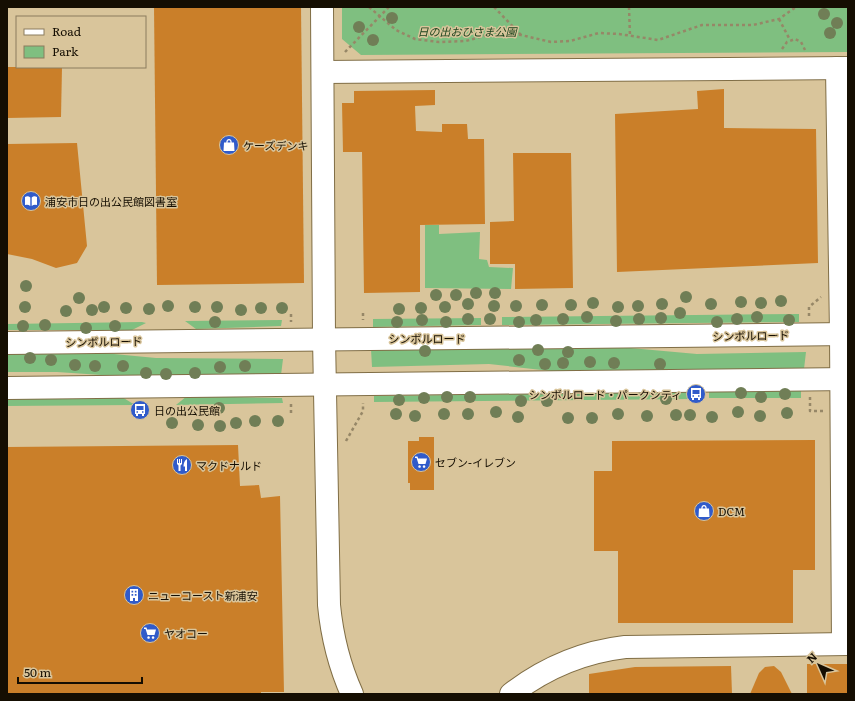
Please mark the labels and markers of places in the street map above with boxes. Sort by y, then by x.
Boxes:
shop icon: ケーズデンキ [218,134,240,156]
place label: ケーズデンキ [243,137,308,153]
library icon: 浦安市日の出公民館図書室 [20,190,42,212]
place label: 浦安市日の出公民館図書室 [45,193,177,209]
bus stop icon: シンボルロード・パークシティ [685,383,707,405]
place label: シンボルロード・パークシティ [529,386,682,402]
bus stop icon: 日の出公民館 [129,399,151,421]
place label: 日の出公民館 [154,402,220,418]
supermarket icon: セブン-イレブン [410,451,432,473]
restaurant icon: マクドナルド [171,454,193,476]
place label: セブン-イレブン [435,454,516,470]
place label: マクドナルド [196,457,262,473]
shop icon: DCM [693,500,715,522]
place label: DCM [718,503,745,519]
building icon: ニューコースト新浦安 [123,584,145,606]
place label: ニューコースト新浦安 [148,587,257,603]
supermarket icon: ヤオコー [139,622,161,644]
place label: ヤオコー [164,625,208,641]

